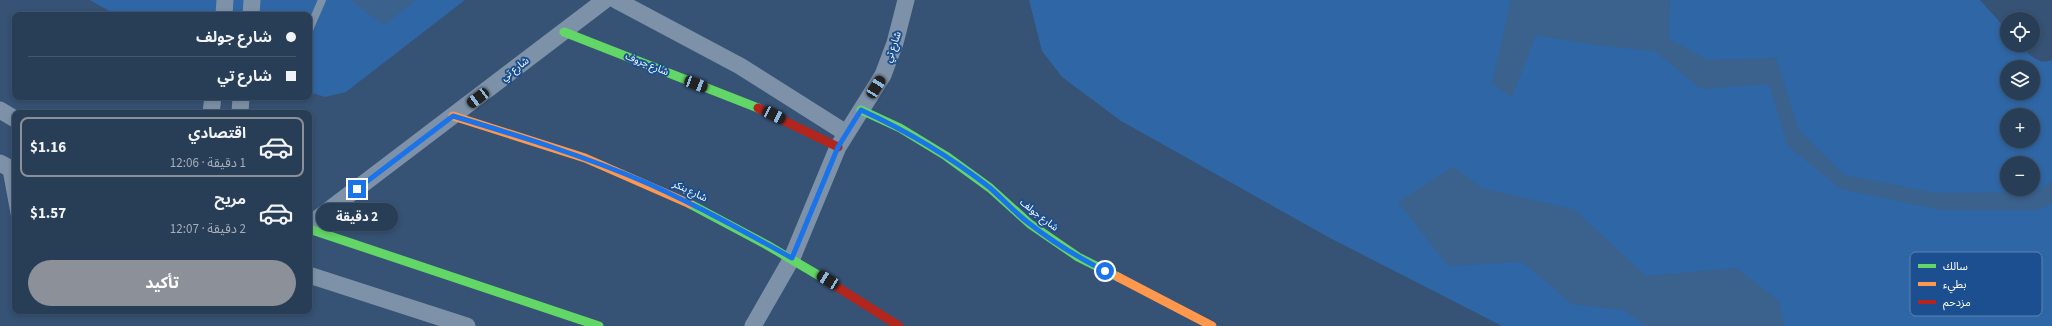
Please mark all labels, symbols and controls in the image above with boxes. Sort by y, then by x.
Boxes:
map controls [2000,12,2040,196]
button: locate [2000,12,2040,52]
text: شارع جولف [196,27,272,48]
street label: شارع تي [881,30,905,64]
street label: شارع جروف [623,49,671,79]
street label: شارع تي [498,54,532,84]
button: layers [2000,60,2040,100]
text: شارع تي [217,66,272,87]
car [683,74,709,94]
car [865,74,887,100]
car [465,86,491,110]
car [761,104,787,126]
button: + [2000,108,2040,148]
text: اقتصادي [188,123,246,144]
icon: car [258,129,294,165]
text: $1.16 [30,137,66,158]
text: 1 دقيقة · 12:06 [170,154,246,172]
button: − [2000,156,2040,196]
street label: شارع بنكر [670,176,710,205]
route end [348,180,366,198]
text: مريح [214,189,246,210]
icon: car [258,195,294,231]
street label: شارع جولف [1017,195,1061,235]
text: $1.57 [30,203,66,224]
callout: 2 دقيقة [316,203,398,231]
text: 2 دقيقة [336,208,378,226]
text: 2 دقيقة · 12:07 [170,220,246,238]
legend [1910,252,2042,316]
text: سالك [1943,259,1968,274]
button: تأكيد [28,260,296,306]
route start [1096,262,1114,280]
car [815,269,841,291]
text: بطيء [1943,277,1966,294]
text: مزدحم [1943,295,1971,311]

